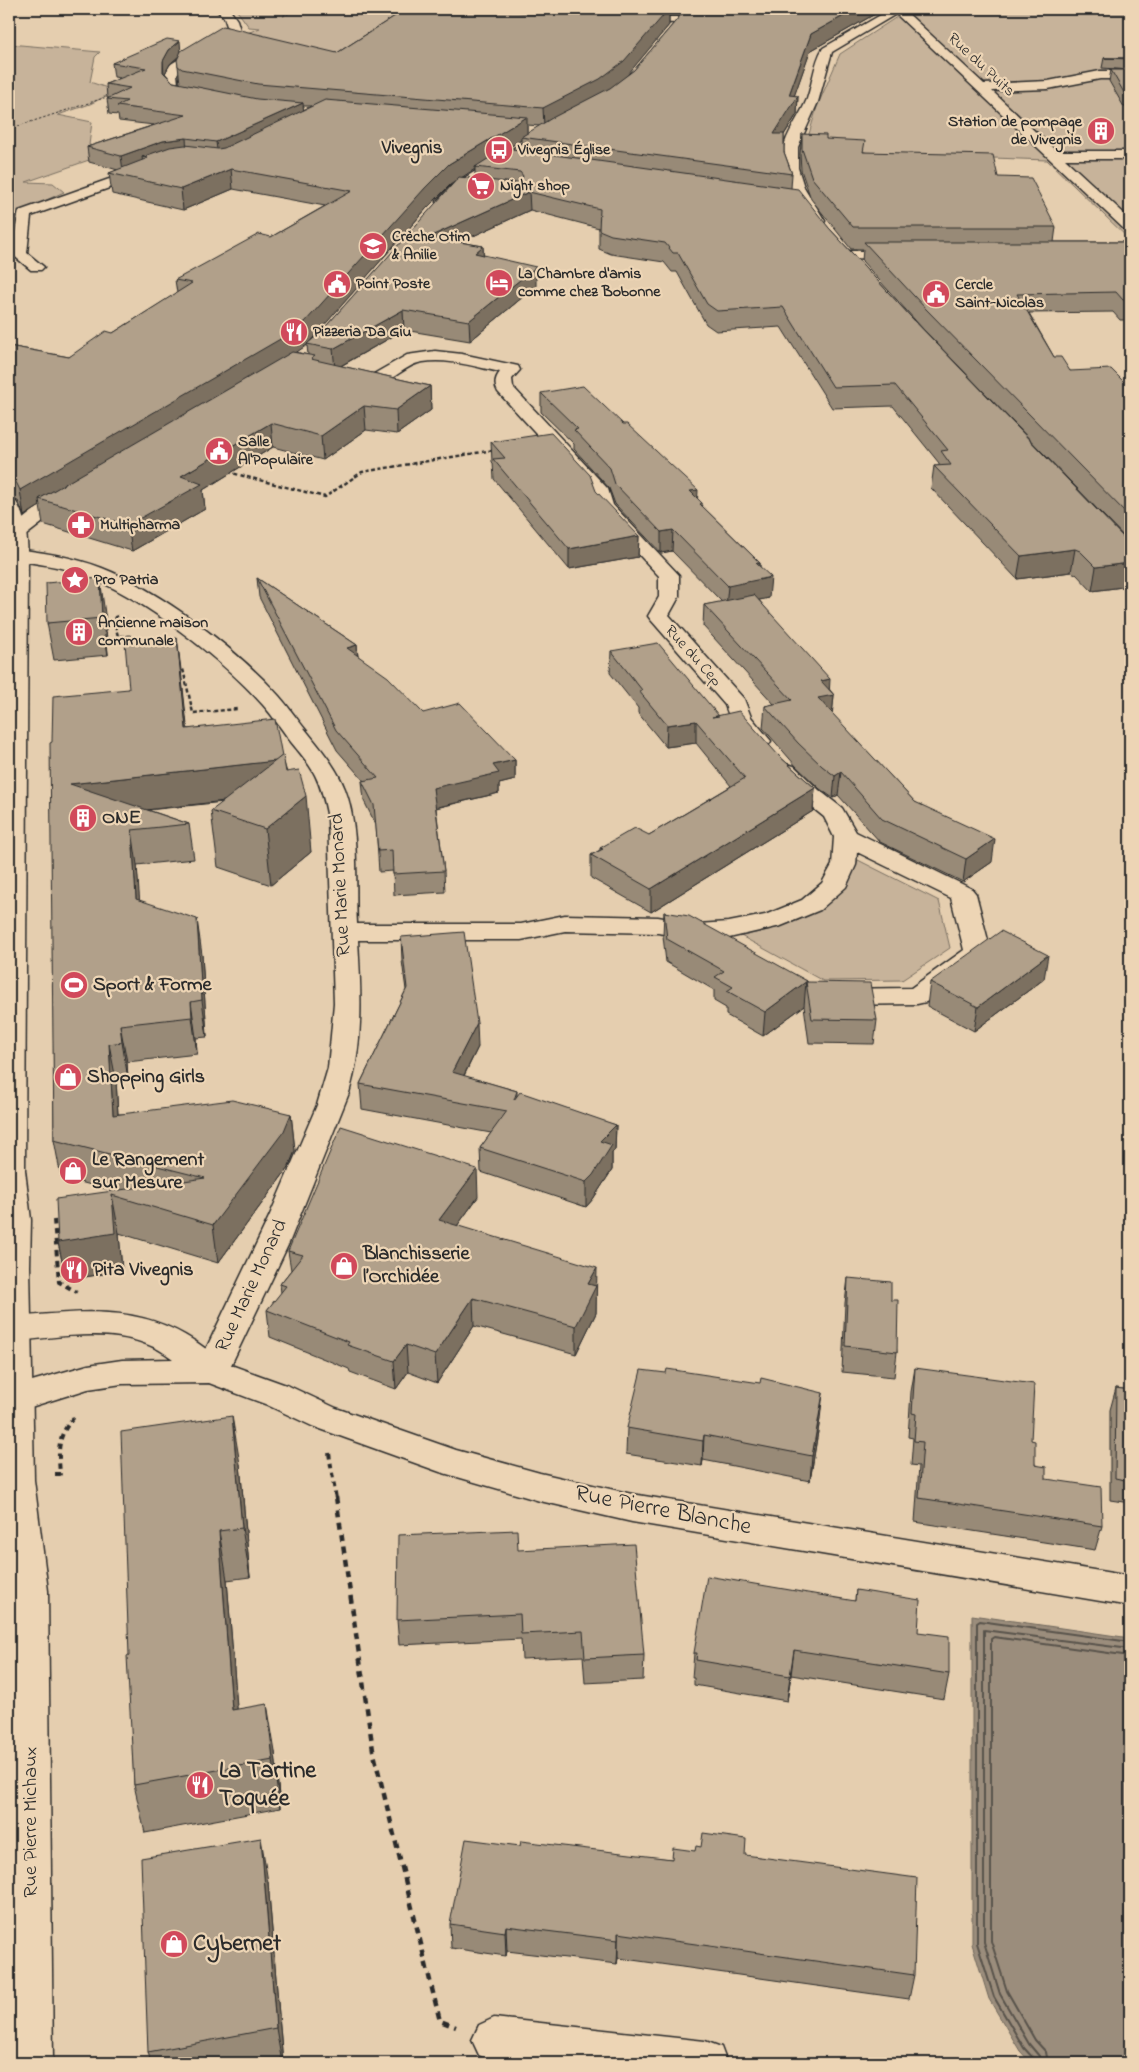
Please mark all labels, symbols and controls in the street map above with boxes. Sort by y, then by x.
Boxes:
street label: Rue du Puits [942,27,1020,103]
place label: Station de pompage de Vivegnis [948,110,1083,153]
building icon: Station de pompage de Vivegnis [1086,116,1116,146]
district label: Vivegnis [381,135,443,164]
bus stop icon: Vivegnis Église [484,135,514,165]
place label: Vivegnis Église [517,138,611,163]
supermarket icon: Night shop [466,171,496,201]
place label: Night shop [500,174,570,199]
place label: Crèche Otim & Anilie [391,225,471,267]
school or university icon: Crèche Otim & Anilie [358,231,388,261]
place label: La Chambre d'amis comme chez Bobonne [518,262,661,304]
hotel icon: La Chambre d'amis comme chez Bobonne [484,268,514,298]
public building icon: Point Poste [322,269,352,299]
place label: Point Poste [356,272,431,296]
place label: Cercle Saint-Nicolas [955,273,1044,315]
public building icon: Cercle Saint-Nicolas [921,279,951,309]
restaurant icon: Pizzeria Da Giu [279,317,309,347]
place label: Pizzeria Da Giu [313,320,412,344]
place label: Salle Al'Populaire [238,430,314,472]
public building icon: Salle Al'Populaire [204,436,234,466]
pharmacy icon: Multipharma [66,510,96,540]
place label: Multipharma [100,513,181,537]
place icon: Pro Patria [60,565,90,595]
place label: Pro Patria [94,568,159,592]
place label: Ancienne maison communale [98,611,208,653]
building icon: Ancienne maison communale [64,617,94,647]
street label: Rue du Cep [659,620,727,692]
building icon: ONE [68,803,98,833]
place label: ONE [102,804,141,833]
street label: Rue Marie Monard [323,812,359,958]
sports icon: Sport & Forme [59,970,89,1000]
place label: Sport & Forme [93,971,212,1000]
shop icon: Shopping Girls [53,1062,83,1092]
place label: Shopping Girls [87,1063,205,1093]
place label: Le Rangement sur Mesure [92,1146,204,1198]
shop icon: Le Rangement sur Mesure [58,1156,88,1186]
street label: Rue Marie Monard [208,1215,296,1357]
place label: Blanchisserie l’Orchidée [362,1240,470,1292]
shop icon: Blanchisserie l’Orchidée [329,1251,359,1281]
restaurant icon: Pita Vivegnis [59,1255,89,1285]
place label: Pita Vivegnis [93,1256,193,1286]
street label: Rue Pierre Blanche [572,1477,755,1545]
street label: Rue Pierre Michaux [17,1746,46,1897]
place label: La Tartine Toquée [219,1754,317,1817]
restaurant icon: La Tartine Toquée [185,1770,215,1800]
place label: Cybernet [193,1927,282,1963]
shop icon: Cybernet [159,1929,189,1959]

